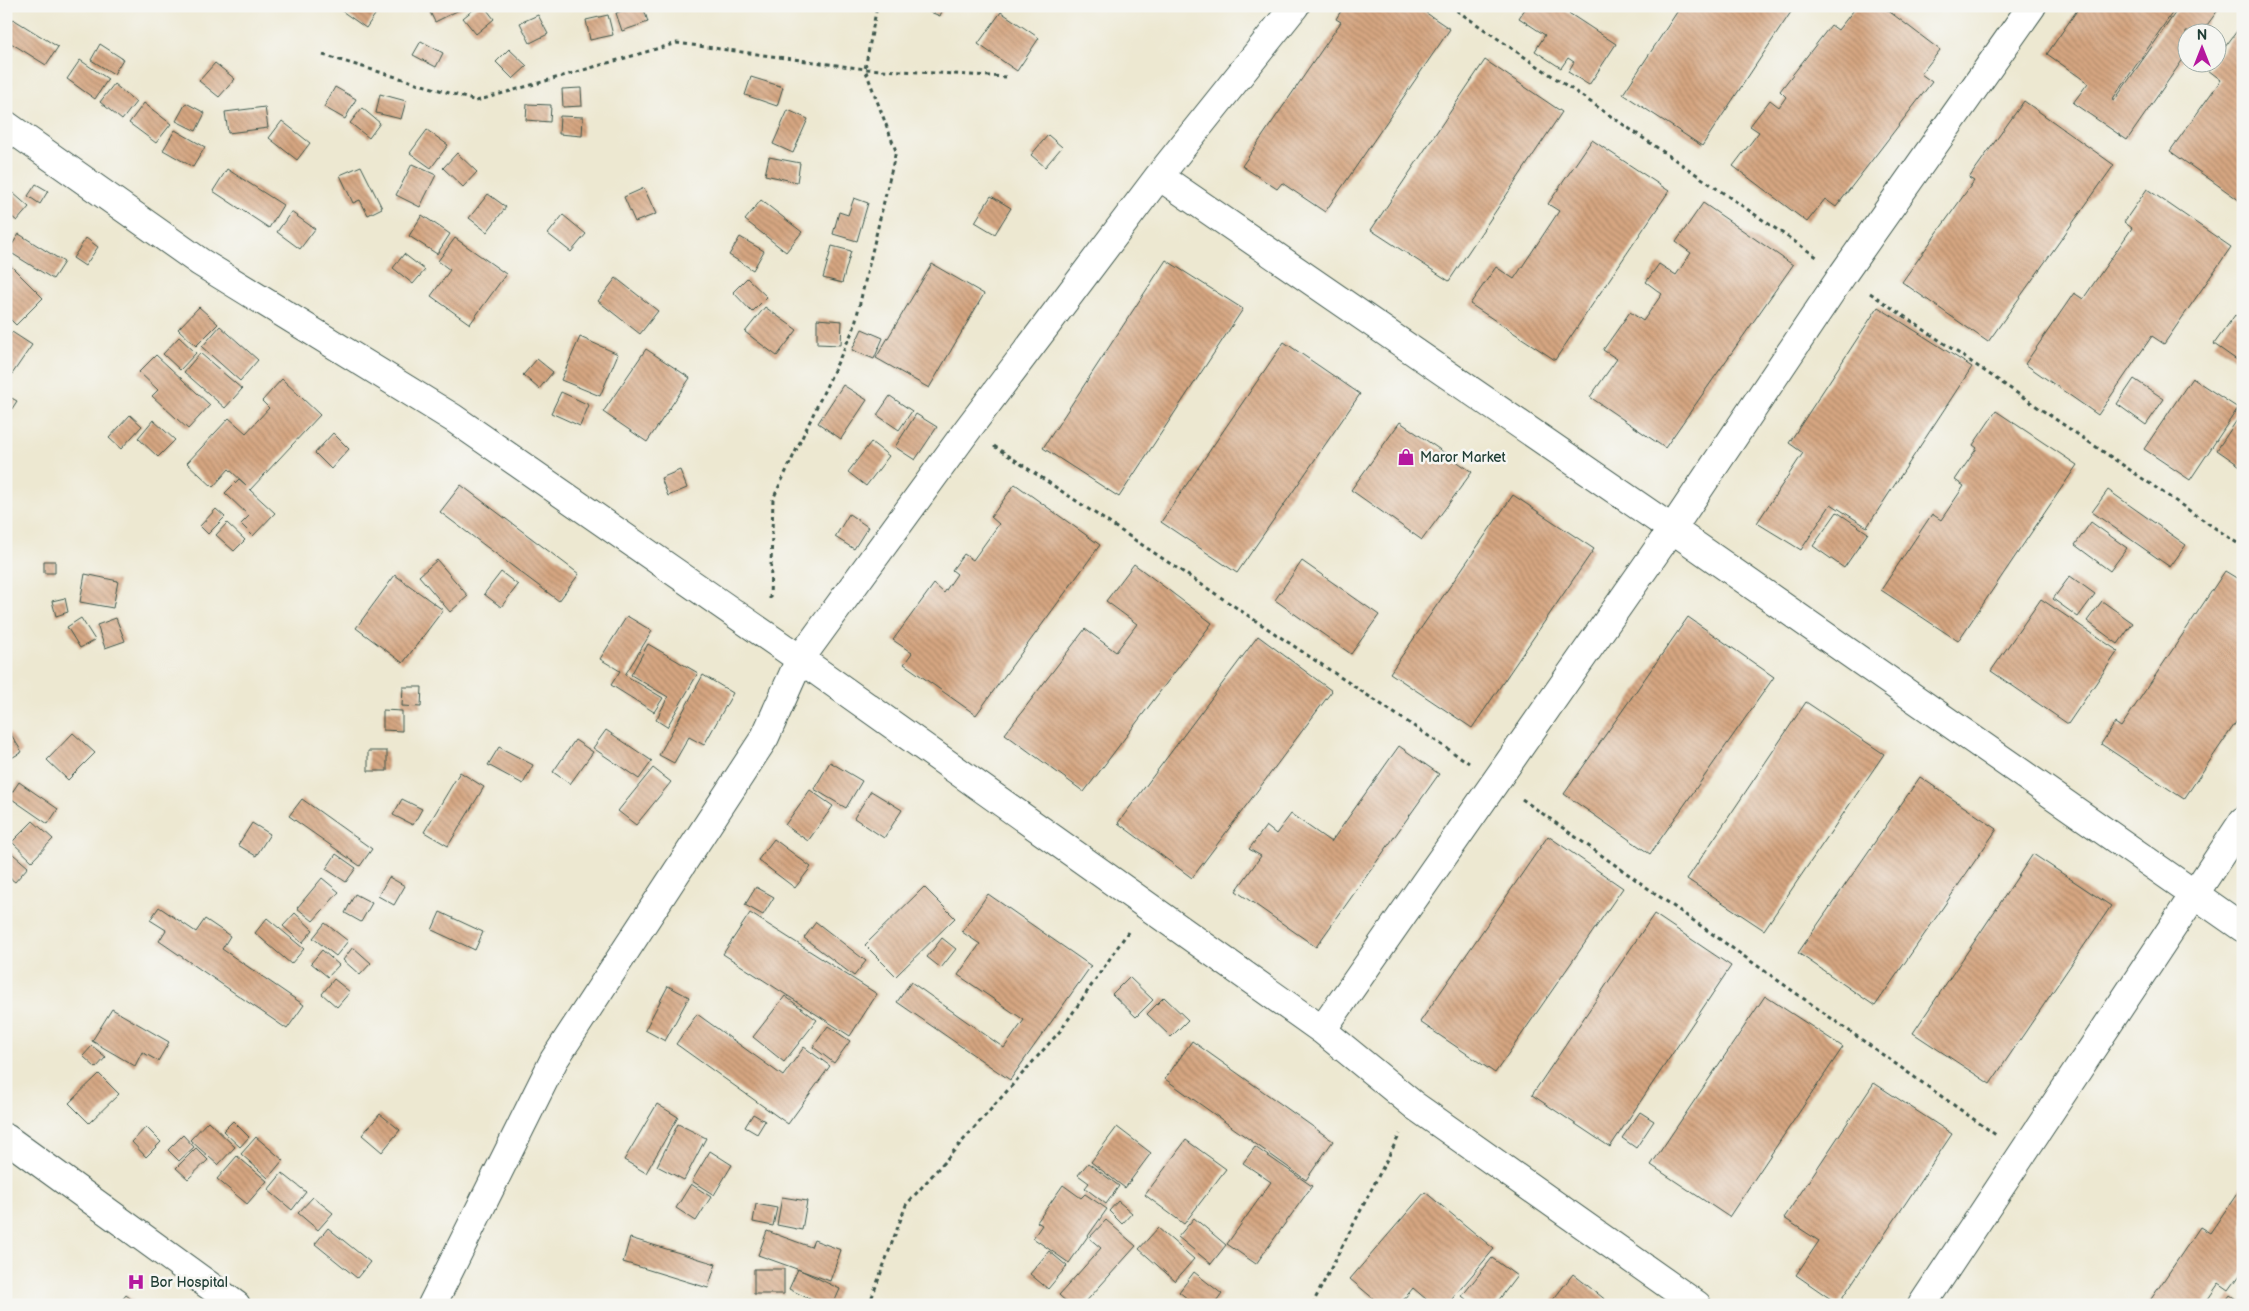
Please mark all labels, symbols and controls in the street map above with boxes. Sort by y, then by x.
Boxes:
north arrow [2176,22,2226,72]
text: N [2197,27,2207,44]
shop icon: Maror Market [1396,447,1416,467]
place label: Maror Market [1420,449,1507,466]
hospital icon: Bor Hospital [126,1272,146,1292]
place label: Bor Hospital [150,1274,228,1291]

